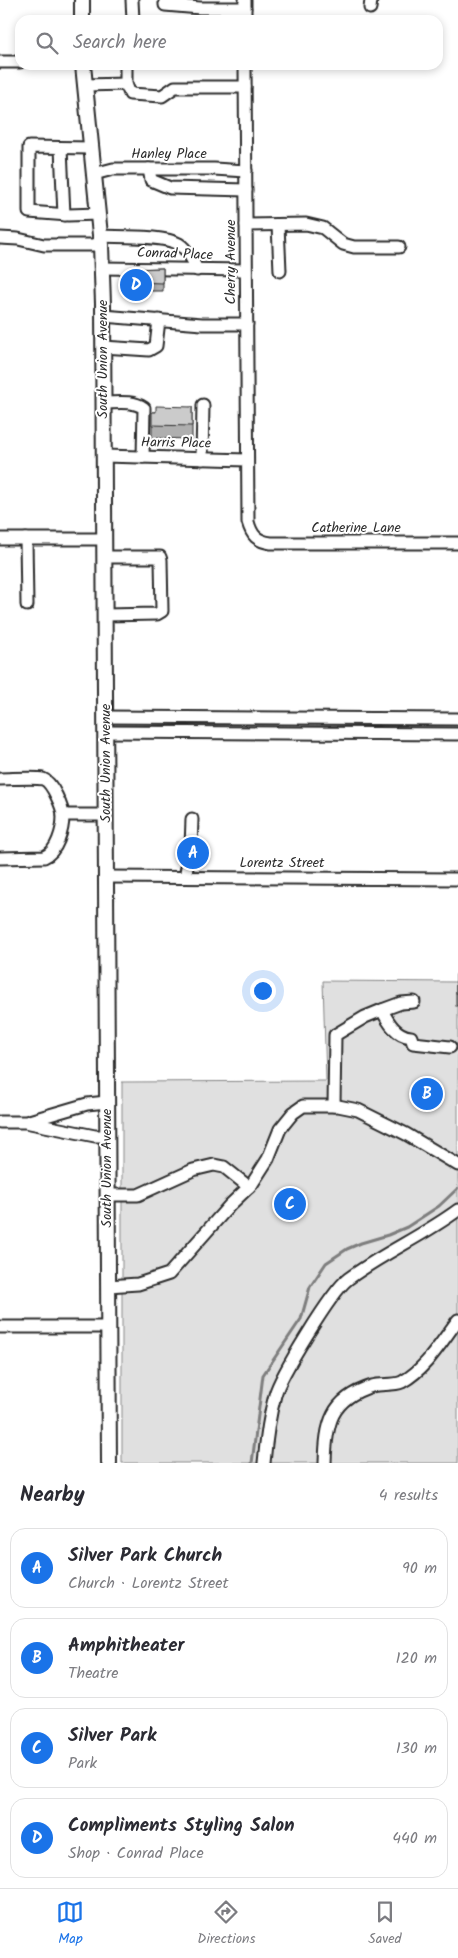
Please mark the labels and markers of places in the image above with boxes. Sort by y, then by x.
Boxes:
pin: D [120,266,152,304]
pin: A [177,834,209,872]
pin: B [411,1075,443,1113]
pin: C [274,1185,306,1223]

